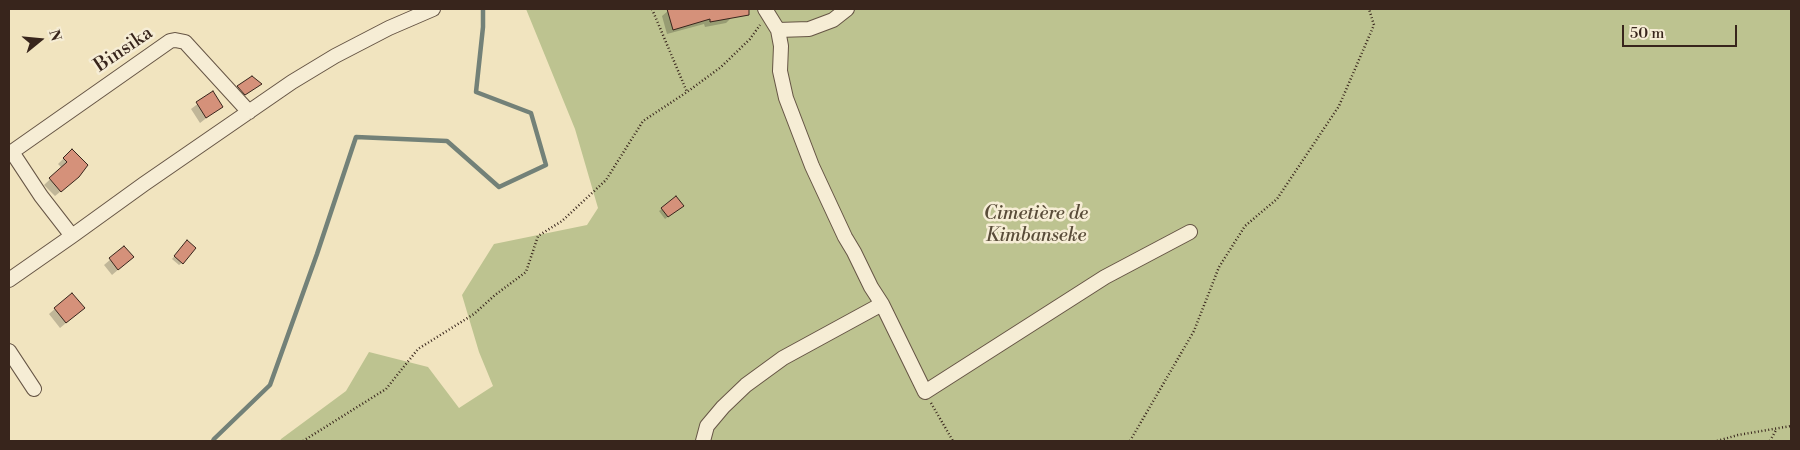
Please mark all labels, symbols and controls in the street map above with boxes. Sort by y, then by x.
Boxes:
north arrow [15,15,65,65]
scale bar [1625,15,1740,47]
street label: Binsika [90,22,158,78]
text: 50 m [1630,24,1664,43]
text: N [44,28,65,44]
park label: Cimetière de Kimbanseke [984,203,1088,247]

